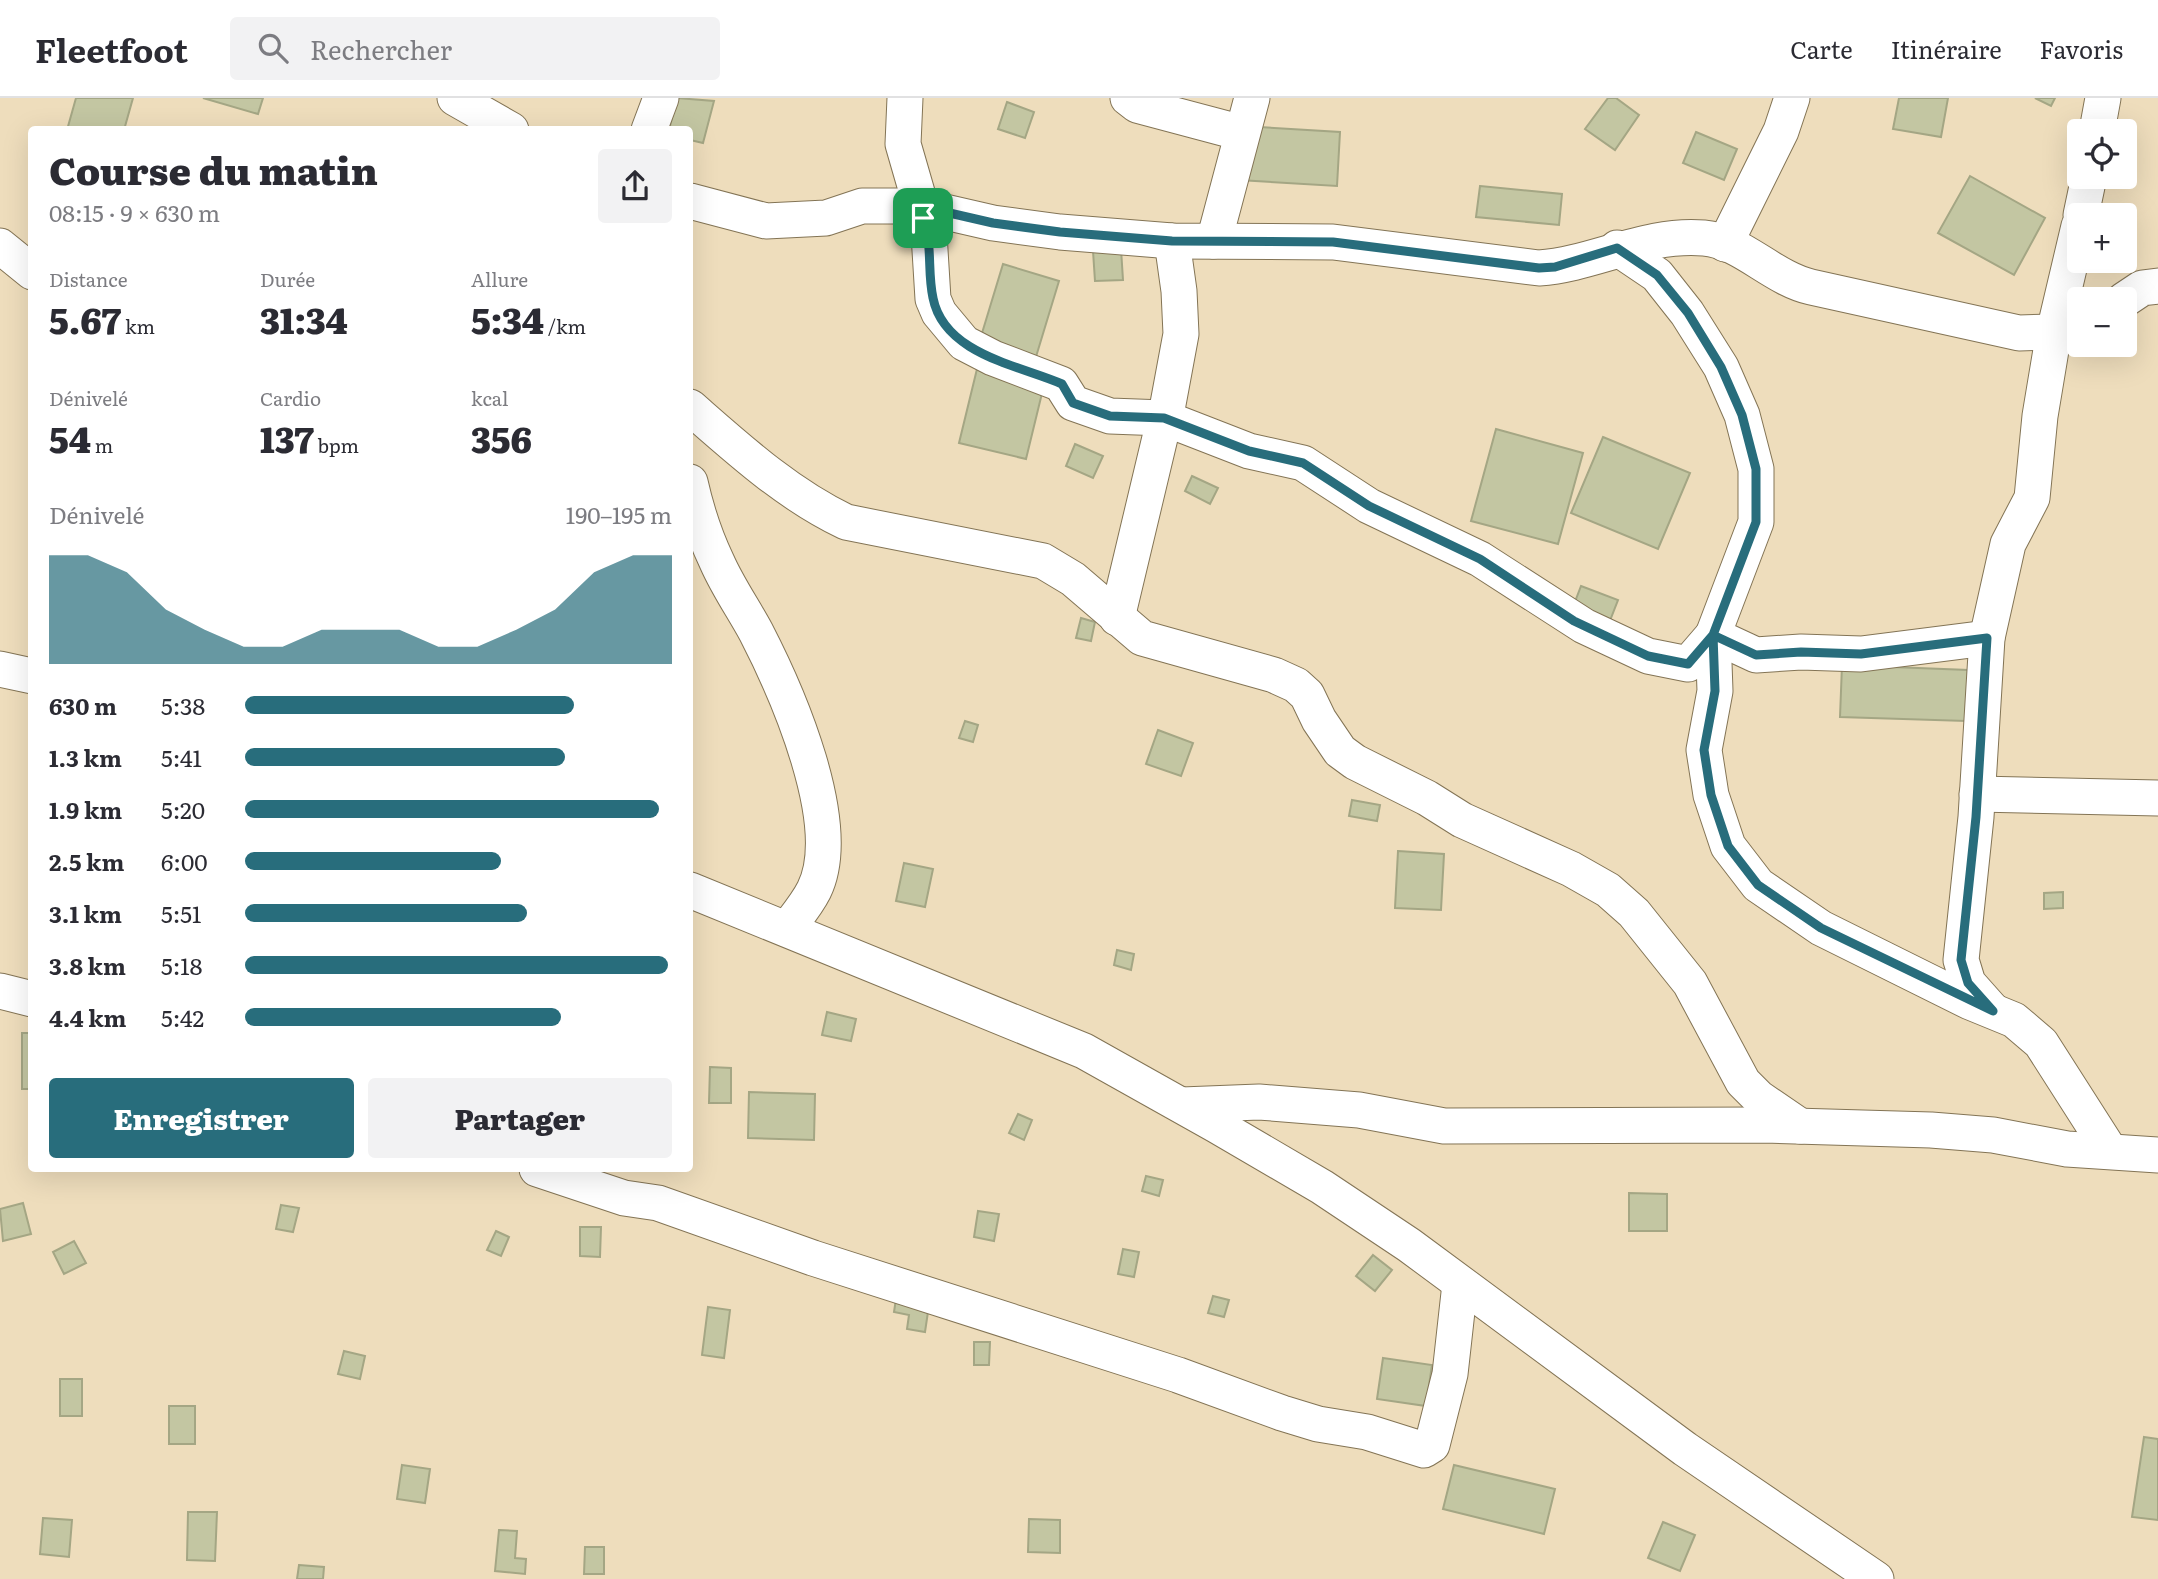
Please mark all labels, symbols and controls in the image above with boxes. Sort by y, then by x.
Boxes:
search box [230,17,720,80]
text: Fleetfoot [35,24,188,73]
icon: search [254,29,292,67]
text: Rechercher [310,29,452,68]
text: Carte [1790,31,1853,66]
text: Itinéraire [1891,31,2002,66]
text: Favoris [2040,31,2123,66]
map controls [2067,119,2137,357]
button: locate [2067,119,2137,189]
text: Course du matin [49,140,378,197]
button: share [598,149,672,223]
pin [893,188,953,248]
text: 08:15 · 9 × 630 m [49,195,220,229]
icon: arrive [904,199,942,237]
button: + [2067,203,2137,273]
text: Distance [49,265,128,293]
text: Durée [260,265,315,293]
text: Allure [471,265,528,293]
button: − [2067,287,2137,357]
text: 5.67 [49,293,121,345]
text: 31:34 [260,293,348,345]
text: 5:34 [471,293,544,345]
text: km [121,312,155,340]
text: /km [544,312,586,340]
text: Dénivelé [49,384,128,412]
text: Cardio [260,384,321,412]
text: kcal [471,384,508,412]
text: 54 [49,412,91,464]
text: 137 [260,412,314,464]
text: 356 [471,412,532,464]
text: m [91,431,113,459]
text: bpm [314,431,359,459]
text: Dénivelé [49,497,145,531]
text: 190–195 m [566,497,672,531]
text: 630 m [49,688,117,722]
text: 5:38 [161,688,205,722]
text: 1.3 km [49,740,122,774]
text: 5:41 [161,740,202,774]
text: 1.9 km [49,792,122,826]
text: 5:20 [161,792,205,826]
text: 2.5 km [49,844,124,878]
text: 6:00 [161,844,208,878]
text: 3.1 km [49,896,122,930]
text: 5:51 [161,896,201,930]
text: 3.8 km [49,948,126,982]
text: 5:18 [161,948,202,982]
text: 4.4 km [49,1000,127,1034]
text: 5:42 [161,1000,204,1034]
button: Enregistrer [49,1078,354,1158]
button: Partager [368,1078,672,1158]

